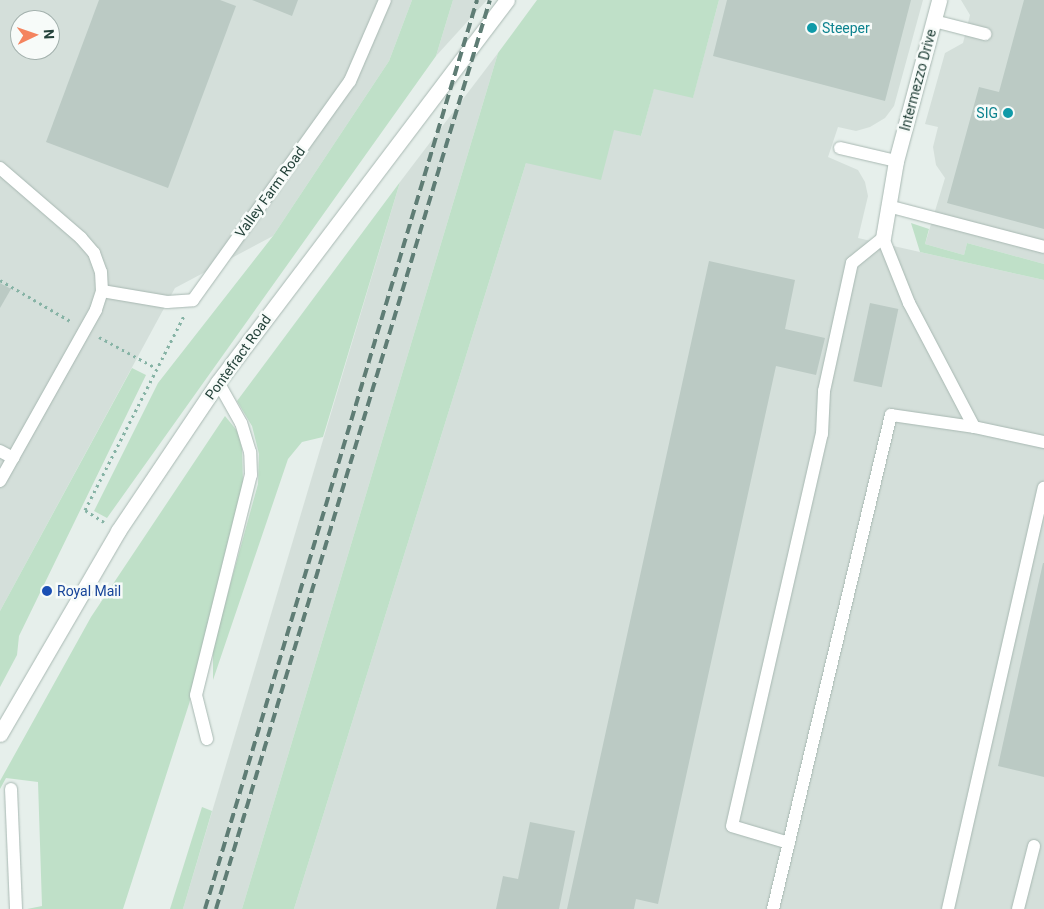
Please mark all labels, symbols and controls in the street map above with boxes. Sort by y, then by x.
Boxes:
north arrow [10,10,60,60]
place label: Steeper [822,20,870,36]
marker: Steeper [806,22,818,34]
street label: Intermezzo Drive [896,27,940,133]
text: N [41,29,57,40]
place label: SIG [976,105,998,121]
marker: SIG [1002,107,1014,119]
street label: Valley Farm Road [231,143,309,241]
street label: Pontefract Road [202,311,274,403]
place label: Royal Mail [57,583,121,599]
marker: Royal Mail [41,585,53,597]

